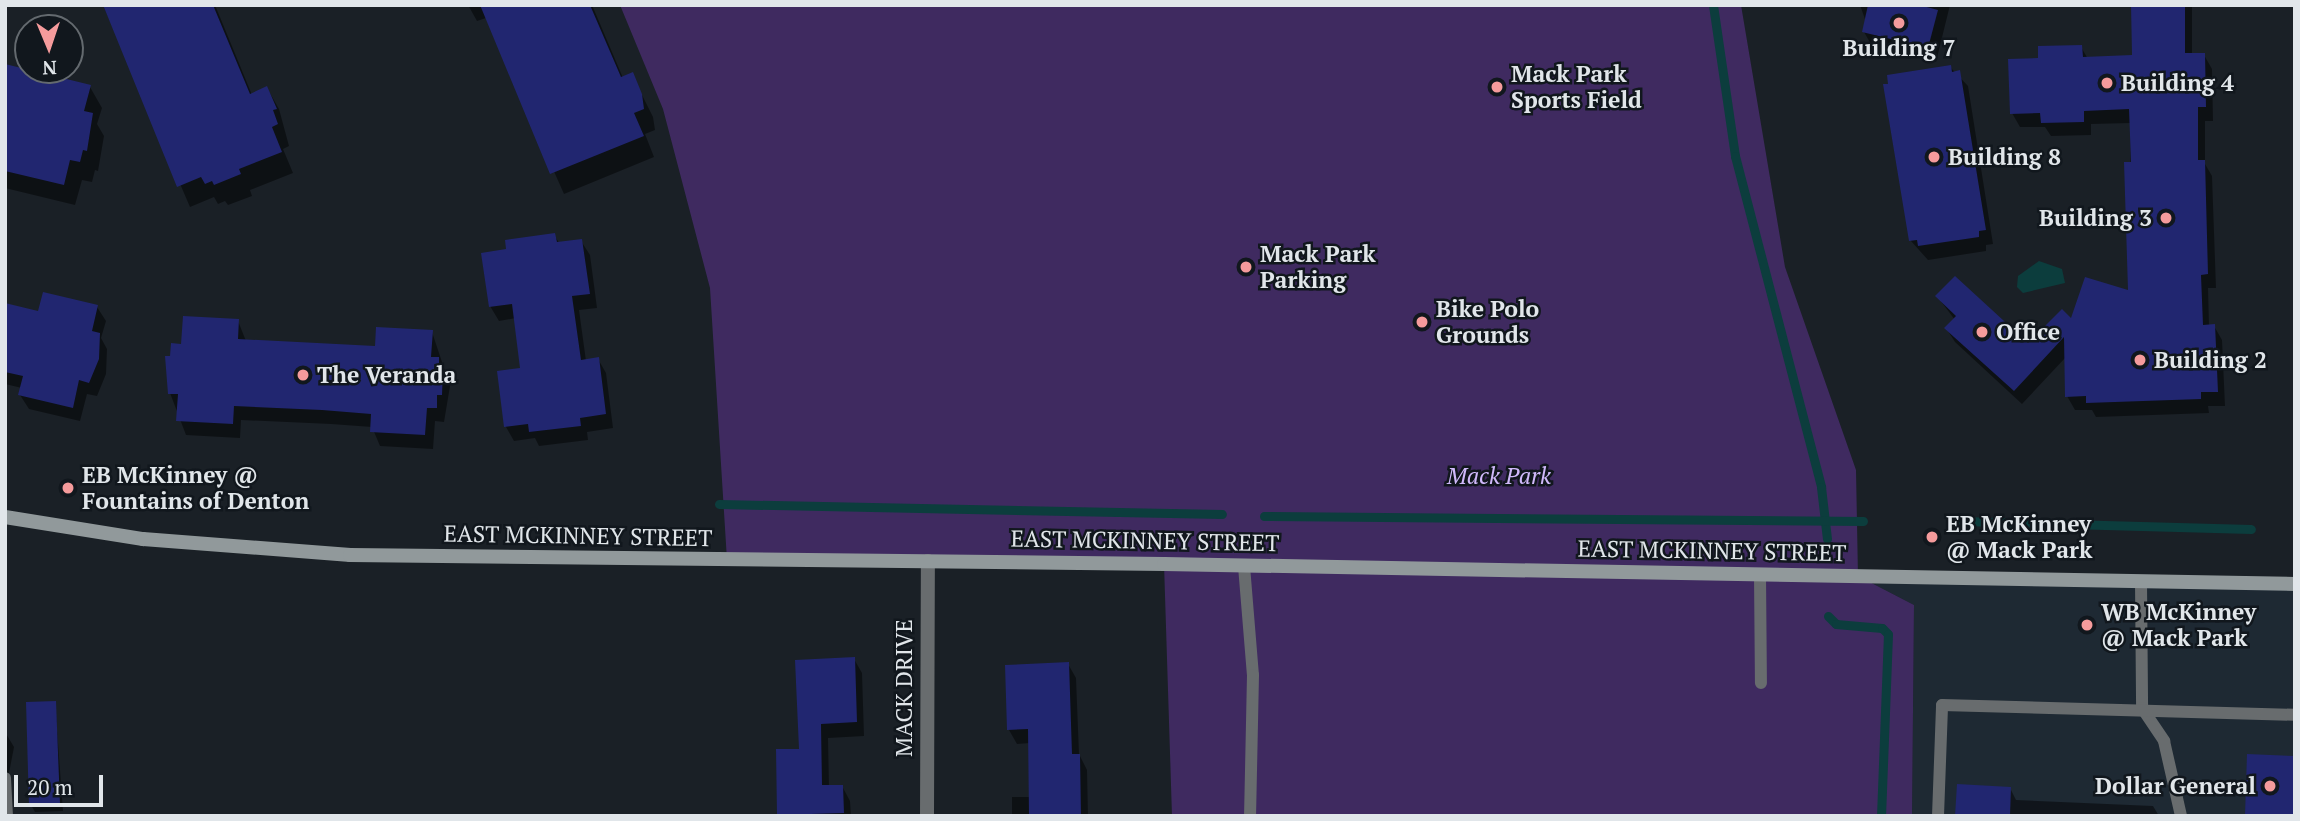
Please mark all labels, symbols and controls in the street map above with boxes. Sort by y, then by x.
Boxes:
north arrow [14,14,84,84]
marker: Building 7 [1891,15,1907,31]
place label: Building 7 [1843,34,1955,62]
text: N [42,56,57,81]
place label: Mack Park Sports Field [1511,60,1642,114]
place label: Building 4 [2121,69,2234,97]
marker: Building 4 [2099,75,2115,91]
marker: Mack Park Sports Field [1489,79,1505,95]
place label: Building 8 [1948,143,2061,171]
marker: Building 8 [1926,149,1942,165]
place label: Building 3 [2039,204,2152,232]
marker: Building 3 [2158,210,2174,226]
place label: Mack Park Parking [1260,240,1376,294]
marker: Mack Park Parking [1238,259,1254,275]
place label: Bike Polo Grounds [1436,295,1539,349]
marker: Bike Polo Grounds [1414,314,1430,330]
place label: Office [1996,318,2060,346]
marker: Office [1974,324,1990,340]
place label: Building 2 [2154,346,2267,374]
marker: Building 2 [2132,352,2148,368]
place label: The Veranda [317,361,457,389]
marker: The Veranda [295,367,311,383]
place label: EB McKinney @ Fountains of Denton [82,461,309,515]
park label: Mack Park [1447,462,1551,490]
marker: EB McKinney @ Fountains of Denton [60,480,76,496]
place label: EB McKinney @ Mack Park [1946,510,2092,564]
street label: EAST MCKINNEY STREET [443,520,713,552]
street label: EAST MCKINNEY STREET [1010,525,1280,557]
marker: EB McKinney @ Mack Park [1924,529,1940,545]
street label: EAST MCKINNEY STREET [1577,535,1847,567]
place label: WB McKinney @ Mack Park [2101,598,2256,652]
marker: WB McKinney @ Mack Park [2079,617,2095,633]
street label: MACK DRIVE [890,619,918,757]
scale bar [18,762,107,806]
place label: Dollar General [2095,772,2256,800]
text: 20 m [27,773,73,801]
marker: Dollar General [2262,778,2278,794]

